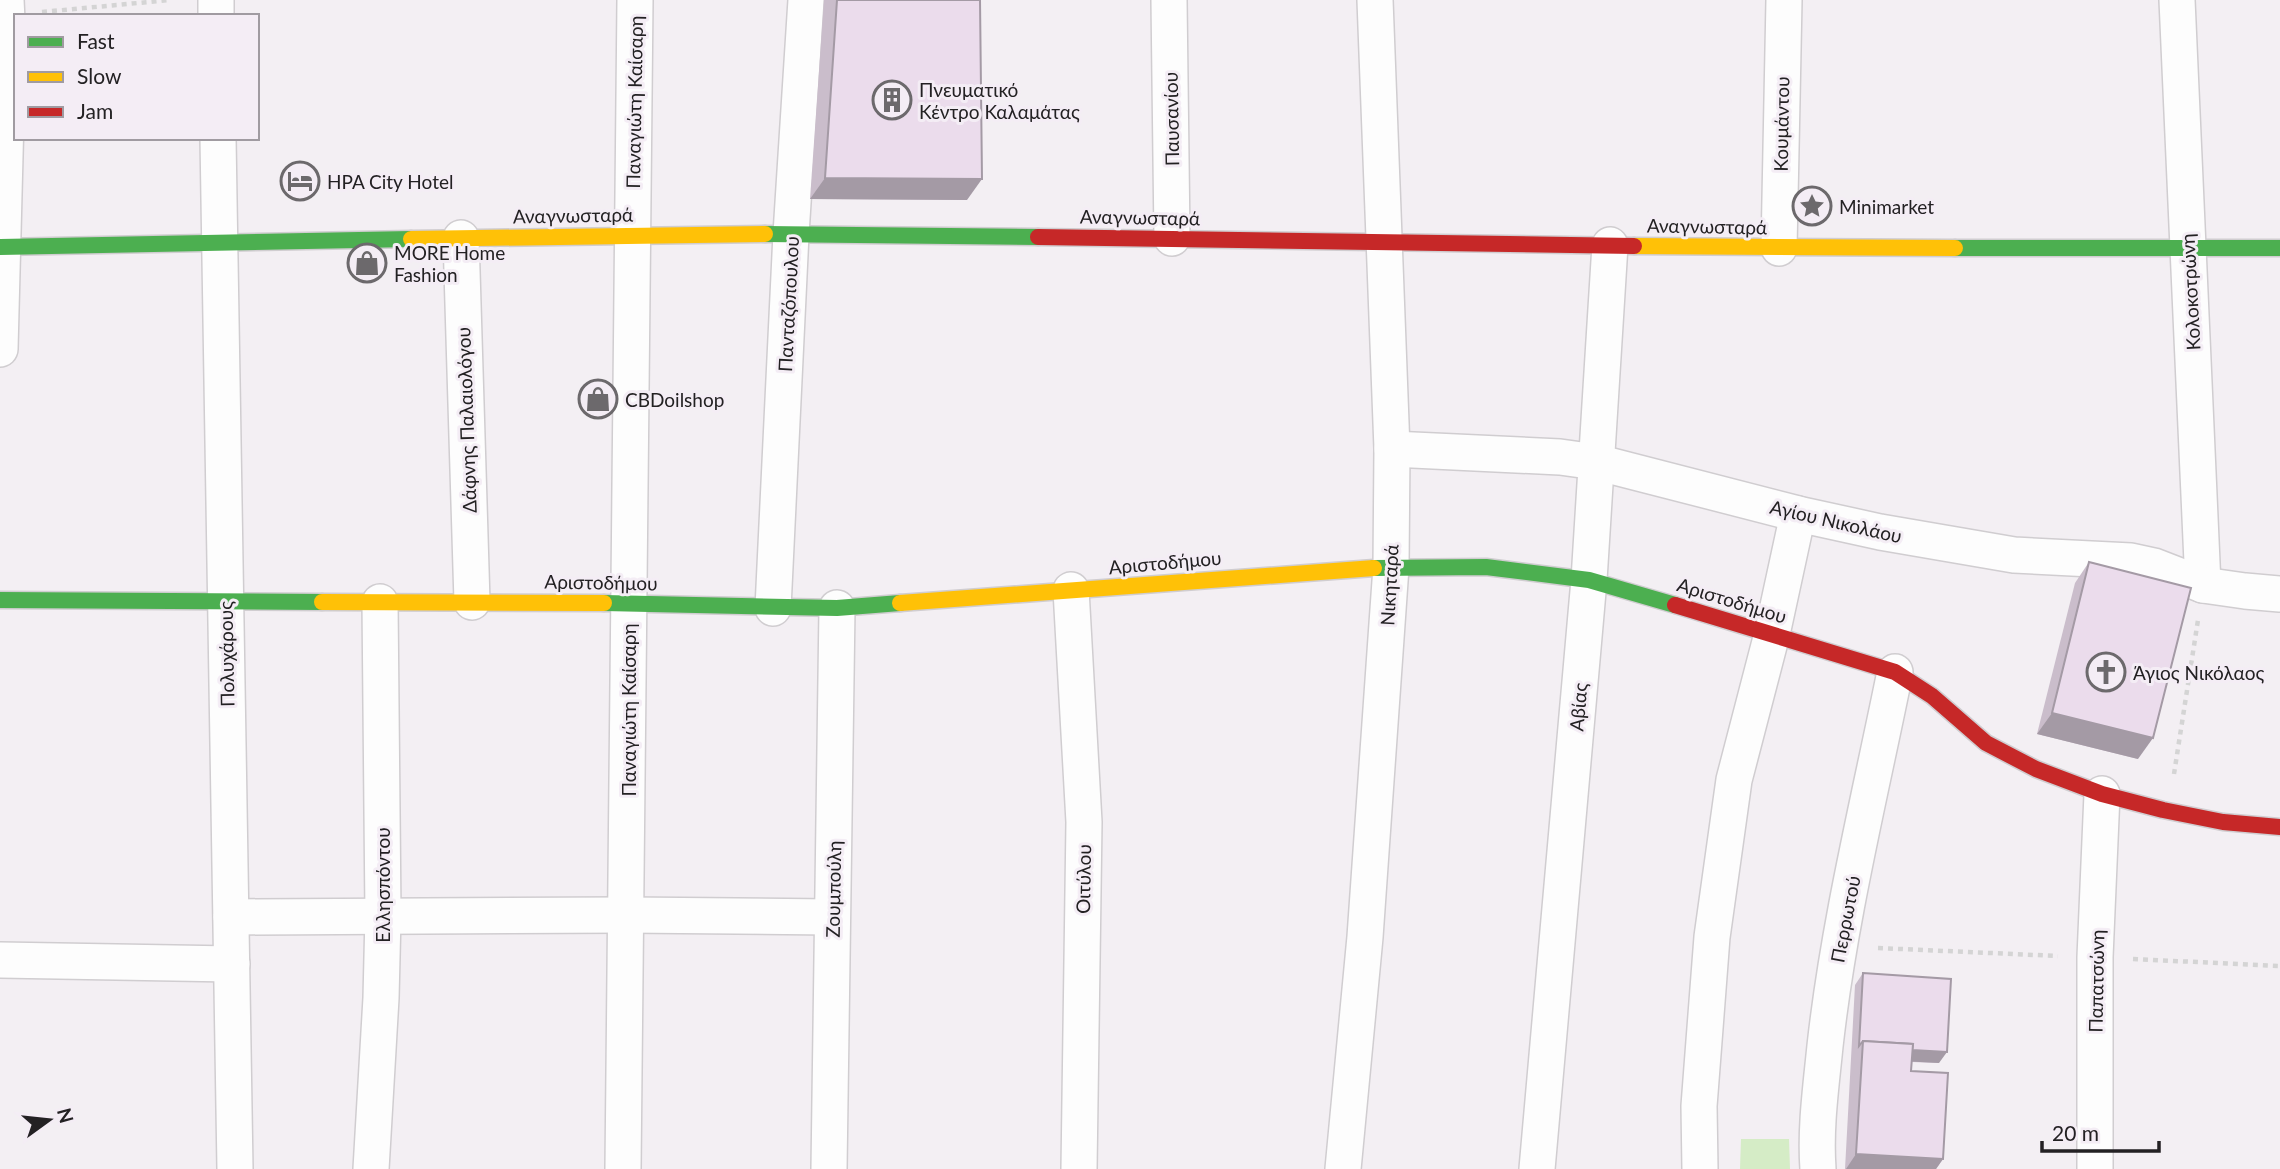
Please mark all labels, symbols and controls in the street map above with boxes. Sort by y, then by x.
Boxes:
legend [14,14,259,140]
street label: Παναγιώτη Καίσαρη [621,15,647,189]
text: Fast [77,28,115,53]
text: Slow [77,63,122,88]
street label: Παυσανίου [1159,72,1183,166]
street label: Κουμάντου [1769,76,1793,172]
place label: Πνευματικό Κέντρο Καλαμάτας [919,78,1080,123]
building icon: Πνευματικό Κέντρο Καλαμάτας [871,79,913,121]
text: Jam [77,98,113,123]
hotel icon: HPA City Hotel [279,160,321,202]
place label: HPA City Hotel [327,170,453,193]
place icon: Minimarket [1791,185,1833,227]
place label: Minimarket [1839,195,1934,218]
street label: Αναγνωσταρά [513,202,634,228]
street label: Αναγνωσταρά [1080,204,1201,230]
street label: Αναγνωσταρά [1647,213,1768,239]
street label: Κολοκοτρώνη [2175,233,2205,351]
street label: Πανταζόπουλου [773,236,803,372]
place label: MORE Home Fashion [394,241,505,286]
shop icon: MORE Home Fashion [346,242,388,284]
street label: Δάφνης Παλαιολόγου [451,327,481,513]
shop icon: CBDoilshop [577,378,619,420]
place label: CBDoilshop [625,388,724,411]
street label: Αγίου Νικολάου [1768,495,1904,547]
street label: Νικηταρά [1375,543,1403,626]
street label: Αριστοδήμου [1108,546,1222,578]
street label: Αριστοδήμου [544,570,658,594]
street label: Αριστοδήμου [1674,572,1790,628]
street label: Πολυχάρους [214,601,238,707]
street label: Παναγιώτη Καίσαρη [617,623,640,797]
church icon: Άγιος Νικόλαος [2085,651,2127,693]
place label: Άγιος Νικόλαος [2133,661,2264,684]
street label: Αβίας [1564,682,1592,732]
street label: Ελλησπόντου [371,827,394,943]
street label: Ζουμπούλη [821,840,845,938]
street label: Οιτύλου [1071,844,1095,914]
street label: Περρωτού [1825,873,1865,965]
street label: Παπατσώνη [2084,929,2108,1033]
north arrow [14,1085,84,1155]
text: N [53,1105,79,1126]
scale bar [2042,1110,2159,1154]
text: 20 m [2052,1120,2099,1145]

